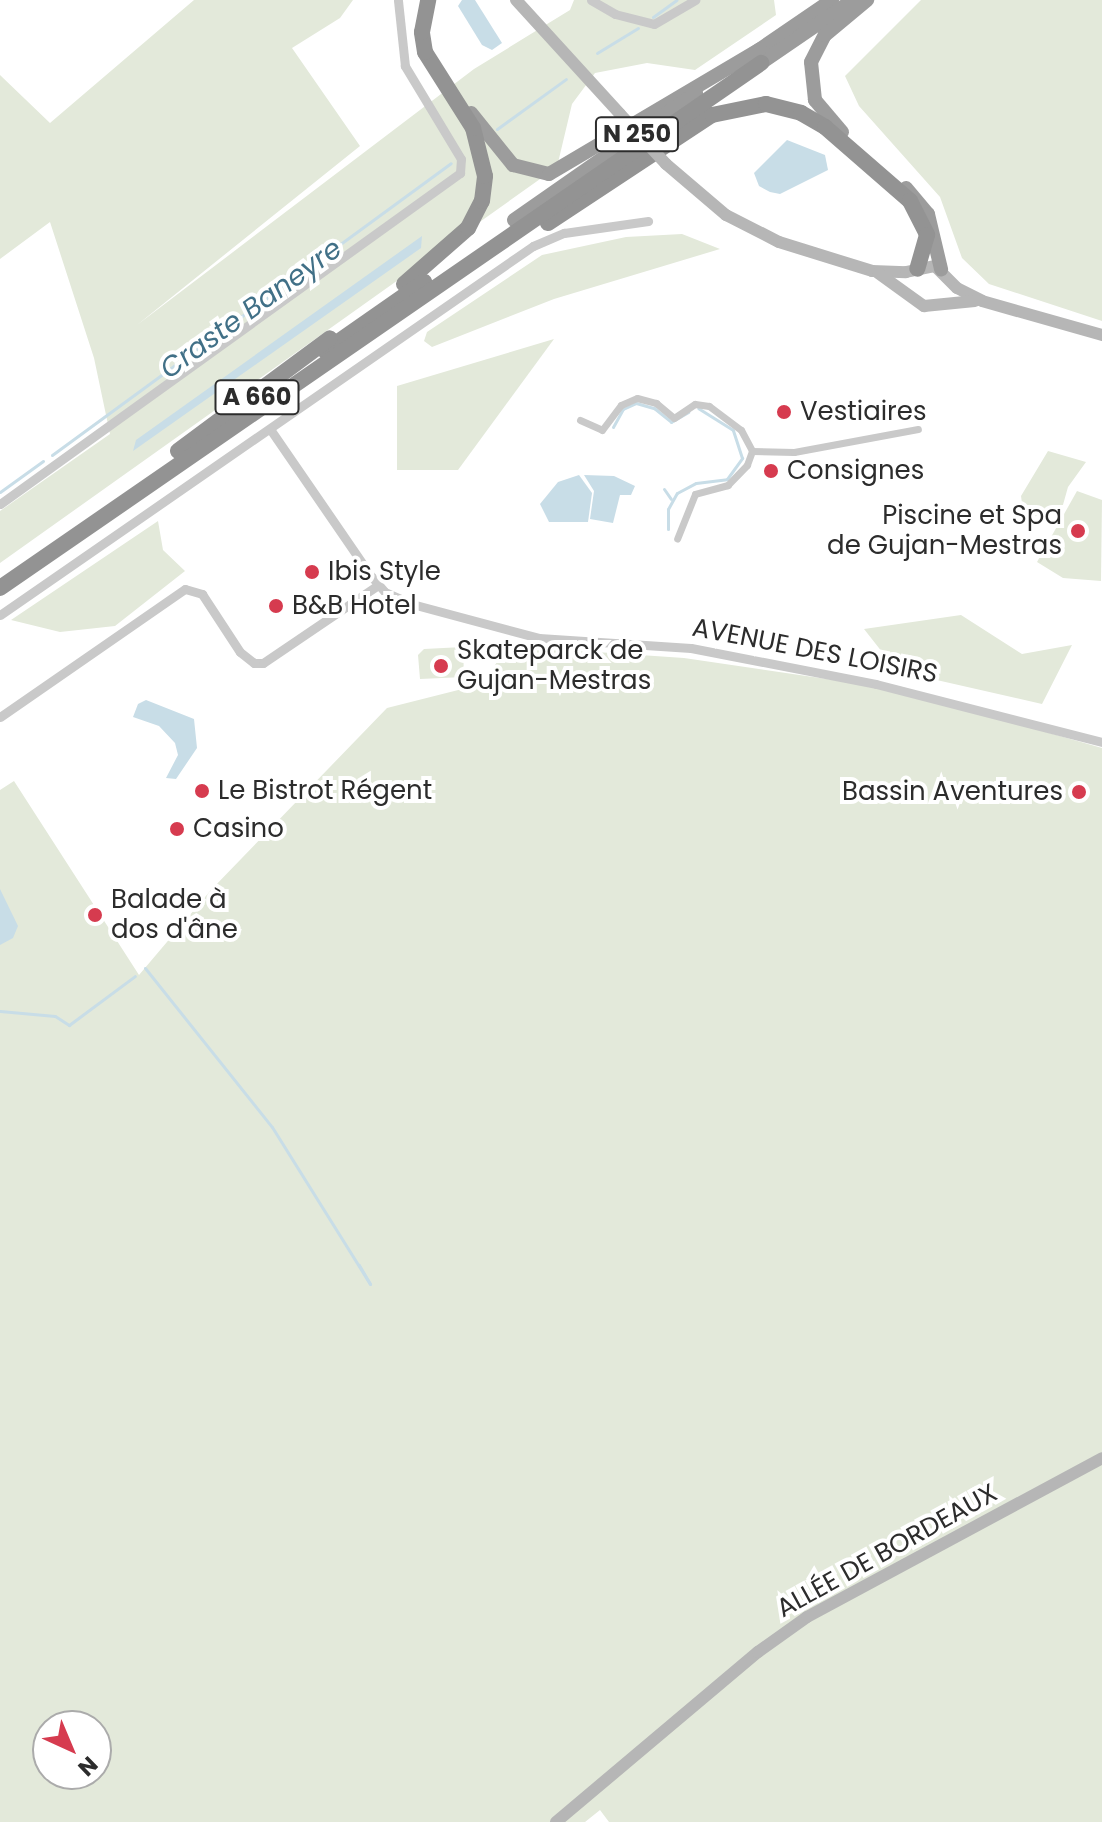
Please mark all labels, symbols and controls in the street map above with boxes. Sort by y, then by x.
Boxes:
road number: N 250 [593,114,681,154]
water label: Craste Baneyre [154,232,348,386]
road number: A 660 [213,377,301,417]
place label: Vestiaires [800,396,926,428]
marker: Vestiaires [775,403,793,421]
place label: Consignes [787,455,924,487]
marker: Consignes [762,462,780,480]
place label: Piscine et Spa de Gujan-Mestras [827,500,1062,562]
marker: Piscine et Spa de Gujan-Mestras [1069,522,1087,540]
place label: Ibis Style [328,556,441,588]
marker: Ibis Style [303,563,321,581]
place label: B&B Hotel [292,590,417,622]
marker: B&B Hotel [267,597,285,615]
street label: AVENUE DES LOISIRS [690,612,940,690]
place label: Skateparck de Gujan-Mestras [457,635,651,696]
marker: Skateparck de Gujan-Mestras [432,657,450,675]
place label: Le Bistrot Régent [218,775,432,807]
place label: Bassin Aventures [842,776,1063,808]
marker: Le Bistrot Régent [193,782,211,800]
marker: Bassin Aventures [1070,783,1088,801]
place label: Casino [193,813,284,845]
marker: Casino [168,820,186,838]
place label: Balade à dos d'âne [111,884,238,946]
marker: Balade à dos d'âne [86,906,104,924]
street label: ALLÉE DE BORDEAUX [771,1477,1003,1625]
north arrow [32,1710,112,1790]
text: N [71,1749,104,1783]

